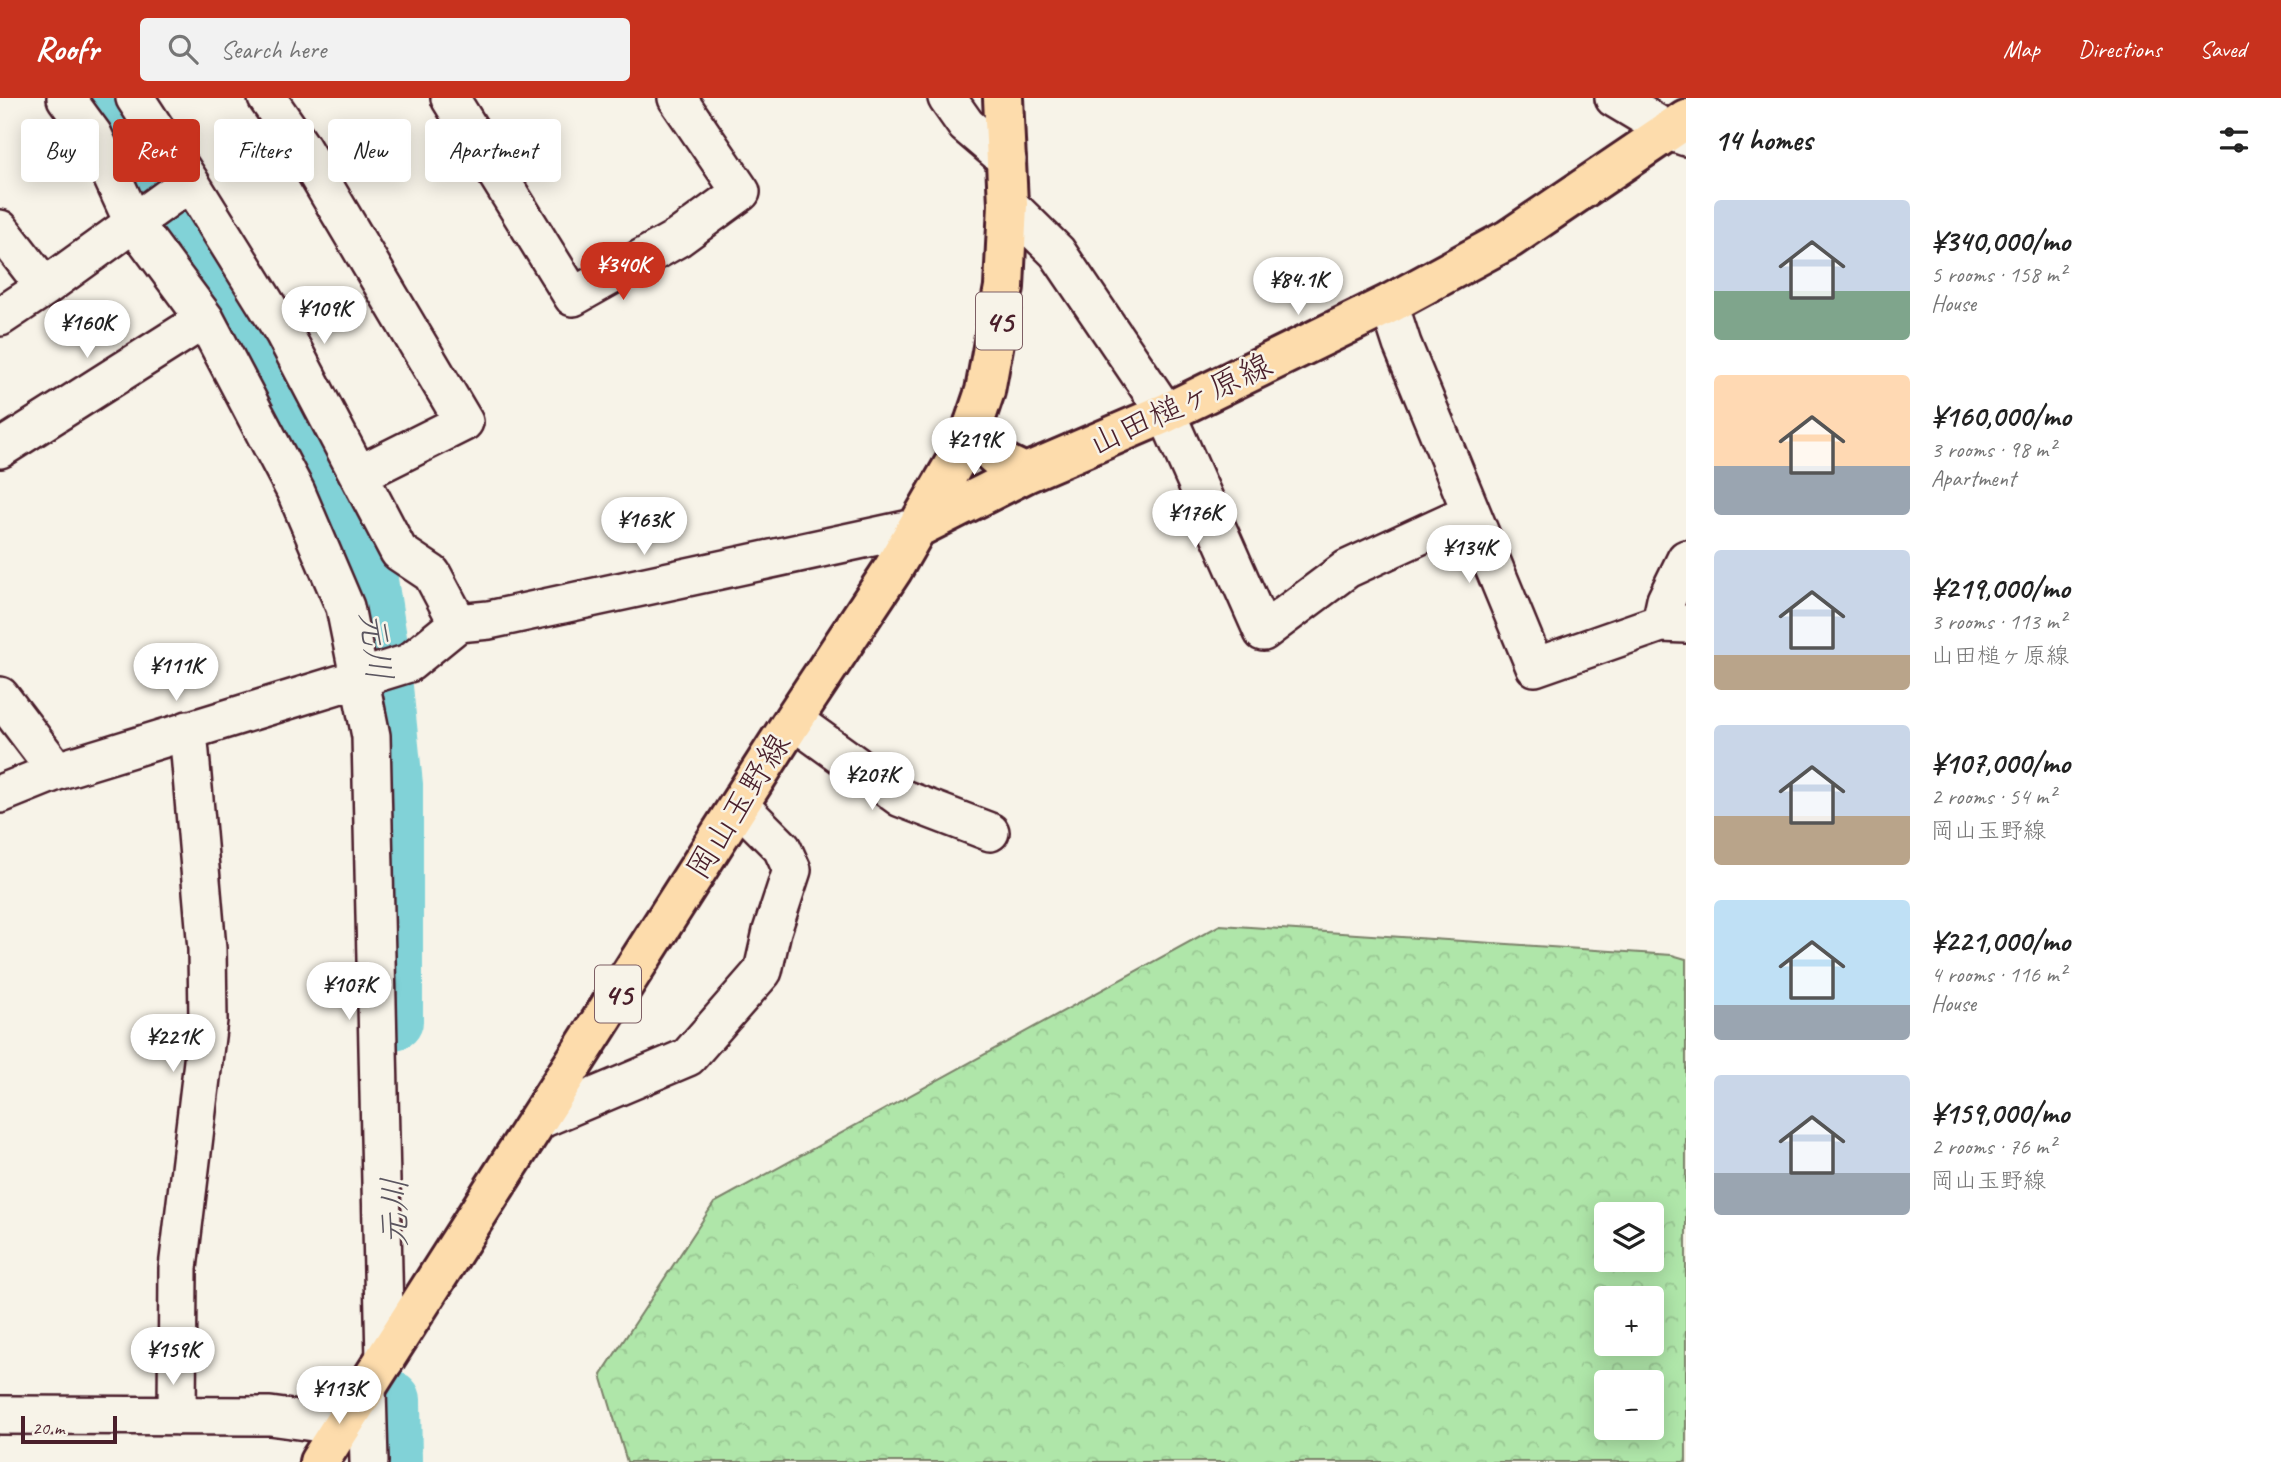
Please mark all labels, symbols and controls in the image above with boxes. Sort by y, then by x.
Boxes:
search box [140,18,630,81]
text: Roofr [35,28,98,70]
icon: search [164,30,202,68]
text: Search here [220,33,326,66]
text: Map [2003,34,2040,64]
text: Directions [2078,34,2161,64]
text: Saved [2199,34,2246,64]
chip: Buy [21,119,99,182]
chip: Rent [113,119,200,182]
chip: Filters [214,119,314,182]
chip: New [328,119,411,182]
chip: Apartment [425,119,561,182]
text: 14 homes [1714,121,1812,159]
icon: filters [2215,121,2253,159]
text: ¥340,000/mo [1931,222,2070,260]
icon: home [1770,228,1854,312]
pin: ¥340K [574,242,672,302]
text: ¥340K [596,250,650,279]
pin: ¥84.1K [1241,258,1355,317]
text: 5 rooms · 158 m² [1931,260,2066,289]
text: ¥84.1K [1269,265,1327,294]
pin: ¥109K [275,286,373,346]
text: House [1931,289,1976,318]
road number: 45 [976,292,1022,350]
text: ¥109K [298,294,350,323]
pin: ¥160K [38,300,136,360]
text: ¥160K [60,308,114,337]
street label: 山田槌ヶ原線 [1081,343,1279,465]
text: ¥160,000/mo [1931,397,2071,435]
icon: home [1770,403,1854,487]
pin: ¥219K [925,418,1023,477]
text: ¥219K [948,425,1000,454]
text: 3 rooms · 98 m² [1931,435,2055,464]
text: Apartment [1931,464,2016,493]
pin: ¥176K [1146,490,1244,550]
pin: ¥163K [595,498,693,557]
text: ¥176K [1168,498,1222,527]
text: ¥163K [617,505,671,534]
pin: ¥134K [1420,526,1518,585]
text: ¥134K [1442,533,1496,562]
text: ¥219,000/mo [1931,569,2070,607]
icon: home [1770,578,1854,662]
text: 3 rooms · 113 m² [1931,607,2066,636]
water label: 元川 [349,609,403,683]
text: 山田槌ヶ原線 [1931,641,2069,670]
pin: ¥111K [127,644,225,703]
text: ¥111K [149,651,203,680]
street label: 岡山玉野線 [676,725,800,887]
text: ¥107,000/mo [1931,744,2070,782]
pin: ¥207K [823,752,921,812]
icon: home [1770,753,1854,837]
text: ¥207K [846,760,899,789]
text: 2 rooms · 54 m² [1931,782,2055,811]
text: 岡山玉野線 [1931,816,2046,845]
text: ¥221,000/mo [1931,922,2070,960]
icon: home [1770,928,1854,1012]
text: 4 rooms · 116 m² [1931,960,2066,989]
pin: ¥107K [300,962,398,1022]
road number: 45 [595,966,641,1023]
text: ¥107K [323,970,376,999]
text: House [1931,989,1976,1018]
pin: ¥221K [124,1014,222,1074]
text: ¥221K [146,1022,200,1051]
text: ¥159,000/mo [1931,1094,2069,1132]
icon: home [1770,1103,1854,1187]
text: 2 rooms · 76 m² [1931,1132,2055,1161]
text: 岡山玉野線 [1931,1166,2046,1195]
water label: 元川 [372,1177,417,1247]
map controls [1594,1202,1664,1440]
button: layers [1594,1202,1664,1272]
button: + [1594,1286,1664,1356]
pin: ¥159K [124,1328,222,1387]
text: ¥159K [147,1335,199,1364]
pin: ¥113K [290,1366,388,1426]
button: − [1594,1370,1664,1440]
text: ¥113K [312,1374,366,1403]
scale bar [21,1413,117,1445]
text: 20 m [32,1416,64,1440]

